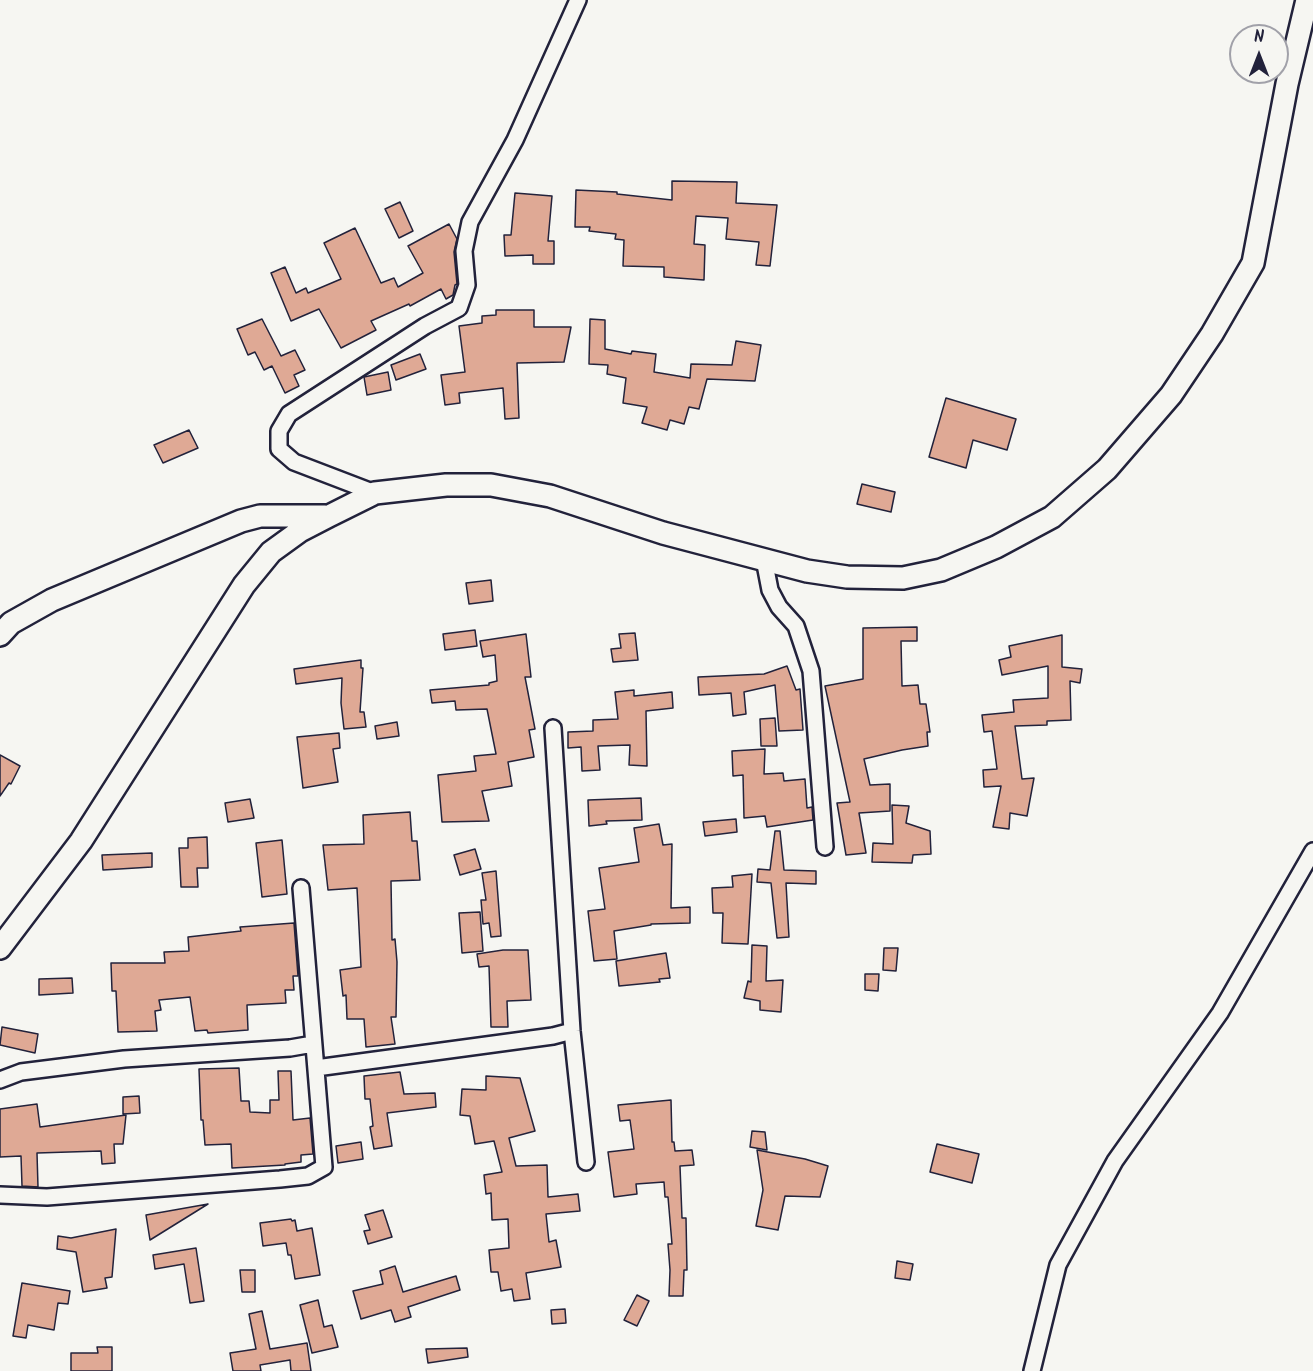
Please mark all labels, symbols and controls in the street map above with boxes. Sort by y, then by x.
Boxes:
north arrow [1229,24,1289,84]
text: N [1254,25,1264,50]

